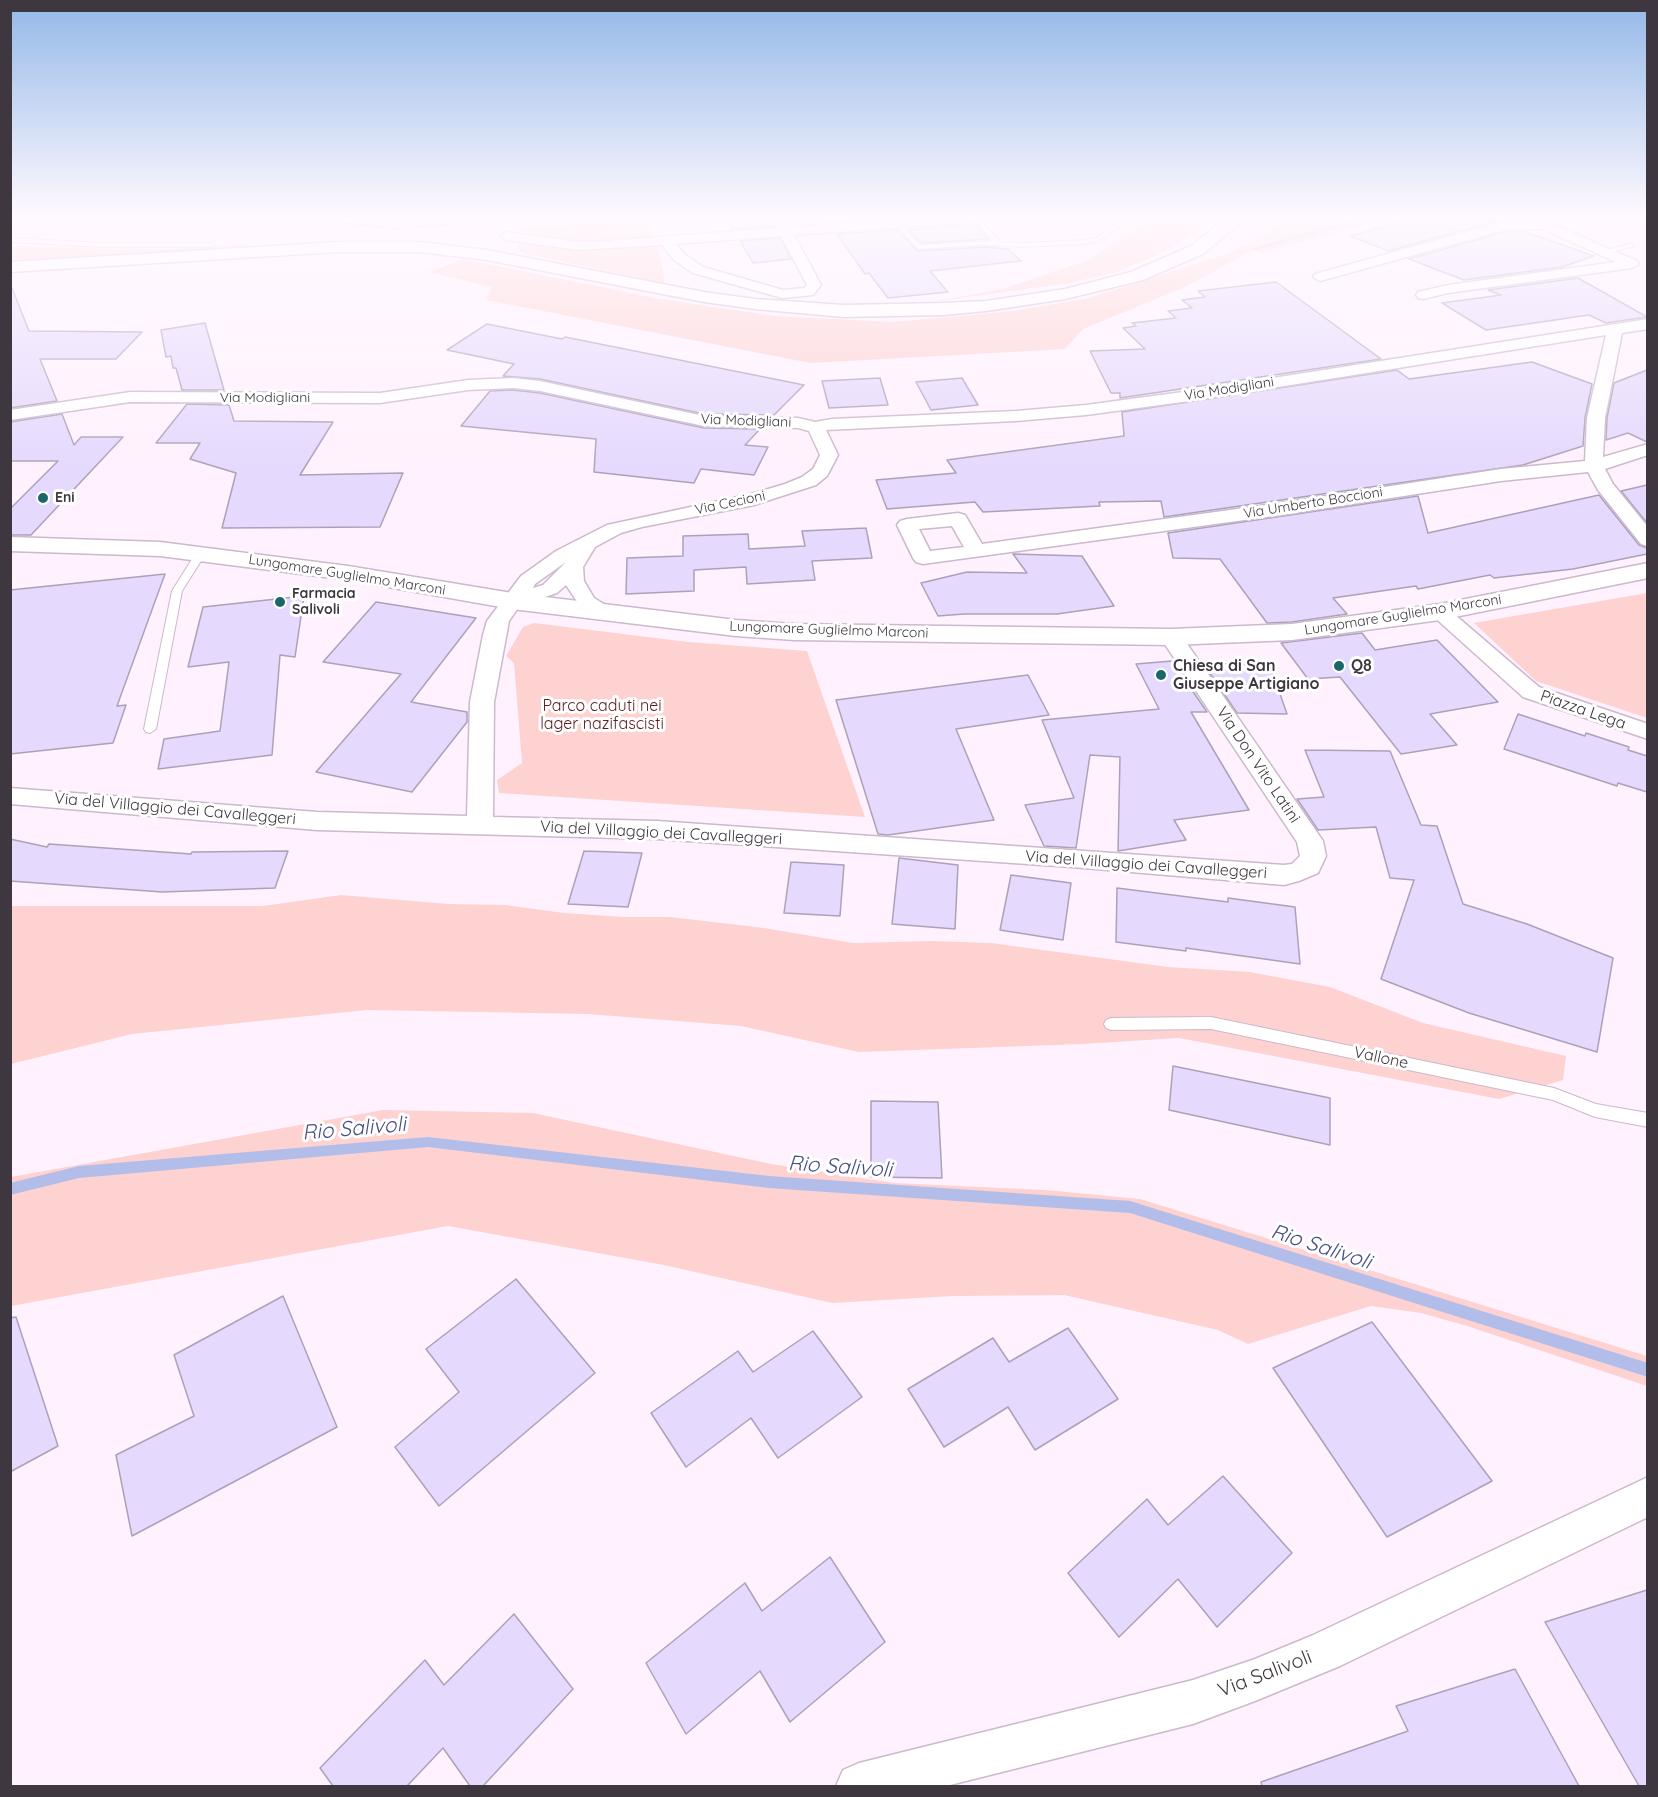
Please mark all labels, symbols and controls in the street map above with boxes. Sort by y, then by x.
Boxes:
street label: Via Modigliani [1183,374,1275,404]
street label: Via Modigliani [220,390,310,406]
street label: Via Modigliani [700,411,792,431]
street label: Via Umberto Boccioni [1242,484,1384,522]
street label: Via Cecioni [693,487,767,519]
place label: Eni [55,490,75,506]
marker: Eni [36,491,50,505]
street label: Lungomare Guglielmo Marconi [247,551,447,599]
place label: Farmacia Salivoli [292,586,356,618]
street label: Lungomare Guglielmo Marconi [1303,591,1503,639]
marker: Farmacia Salivoli [273,595,287,609]
street label: Lungomare Guglielmo Marconi [729,618,929,642]
place label: Chiesa di San Giuseppe Artigiano [1173,656,1320,694]
place label: Q8 [1351,656,1372,676]
marker: Q8 [1332,659,1346,673]
marker: Chiesa di San Giuseppe Artigiano [1154,668,1168,682]
street label: Piazza Lega [1538,686,1628,734]
park label: Parco caduti nei lager nazifascisti [540,696,664,734]
street label: Via Don Vito Latini [1212,703,1304,827]
street label: Via del Villaggio dei Cavalleggeri [53,789,297,829]
street label: Via del Villaggio dei Cavalleggeri [539,817,783,849]
street label: Via del Villaggio dei Cavalleggeri [1024,847,1268,883]
street label: Vallone [1352,1043,1410,1073]
water label: Rio Salivoli [301,1112,407,1146]
water label: Rio Salivoli [787,1151,893,1183]
water label: Rio Salivoli [1268,1219,1374,1275]
street label: Via Salivoli [1215,1645,1315,1703]

